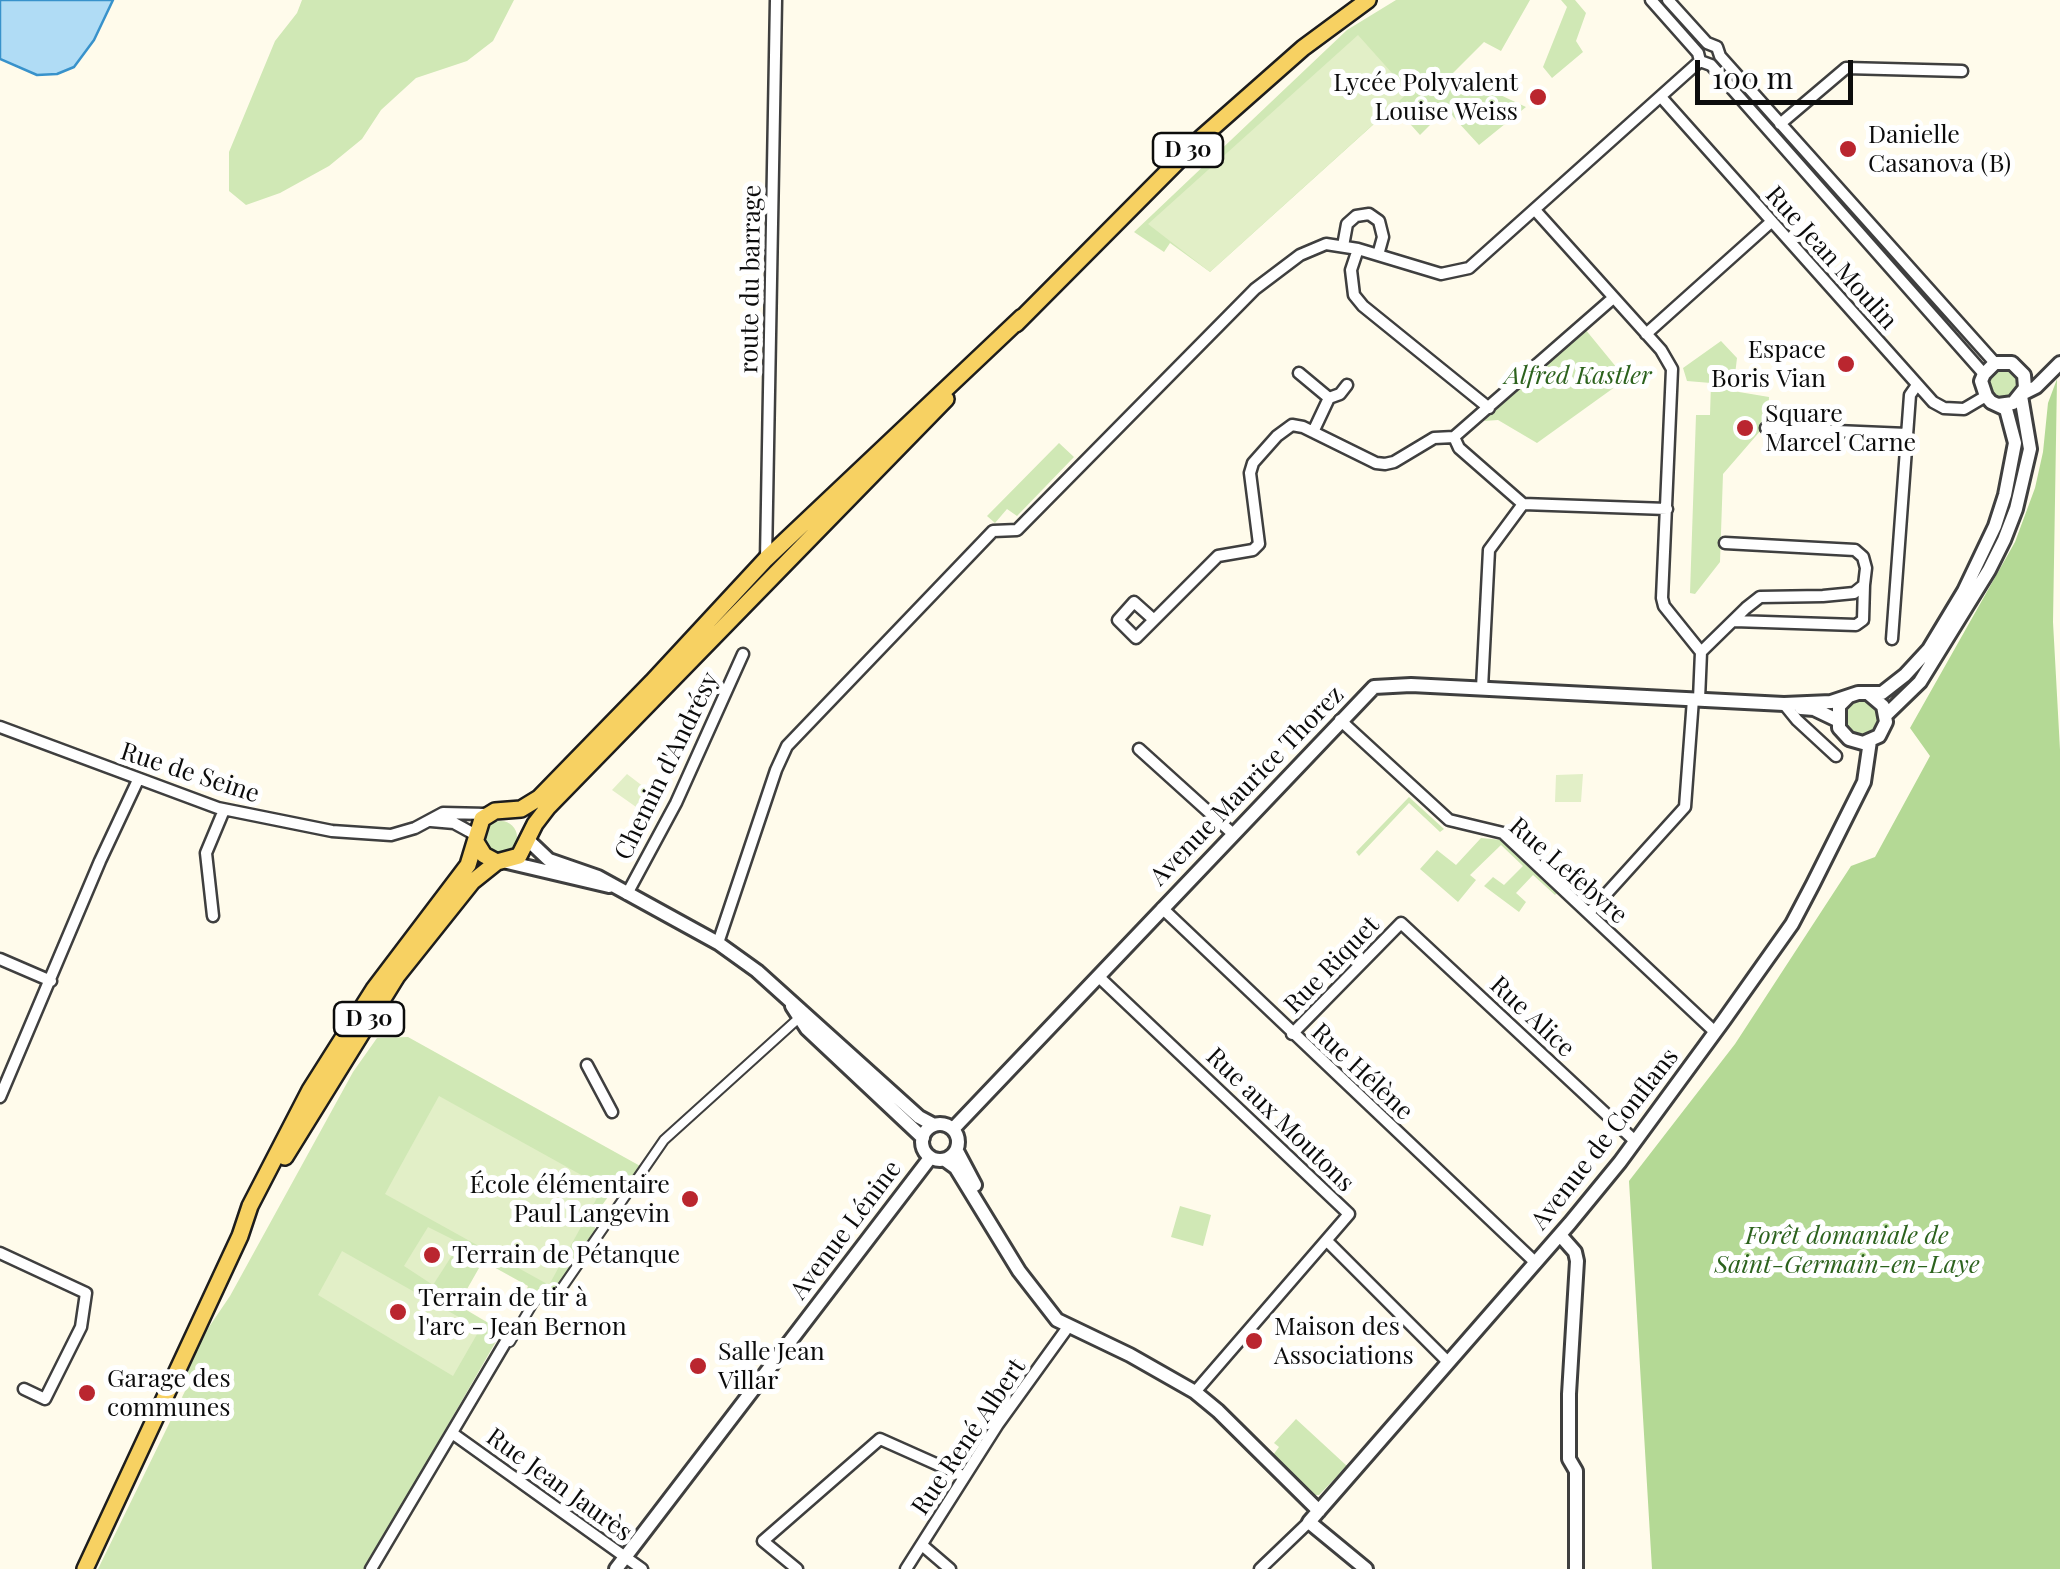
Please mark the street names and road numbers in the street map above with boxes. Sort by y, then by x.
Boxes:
road number: D 30 [1153,133,1223,167]
street label: Rue Jean Moulin [1759,180,1903,336]
street label: route du barrage [734,184,768,374]
street label: Chemin d'Andrésy [608,667,726,865]
street label: Avenue Maurice Thorez [1144,680,1350,892]
street label: Rue de Seine [117,736,263,810]
street label: Rue Lefebvre [1503,812,1633,930]
street label: Rue Riquet [1278,910,1386,1020]
street label: Rue Alice [1484,970,1580,1064]
road number: D 30 [334,1002,404,1036]
street label: Rue Hélène [1305,1017,1419,1127]
street label: Rue aux Moutons [1200,1042,1360,1198]
street label: Avenue de Conflans [1525,1042,1685,1236]
street label: Avenue Lénine [784,1155,908,1305]
street label: Rue René Albert [906,1353,1032,1521]
street label: Rue Jean Jaurès [480,1422,638,1548]

